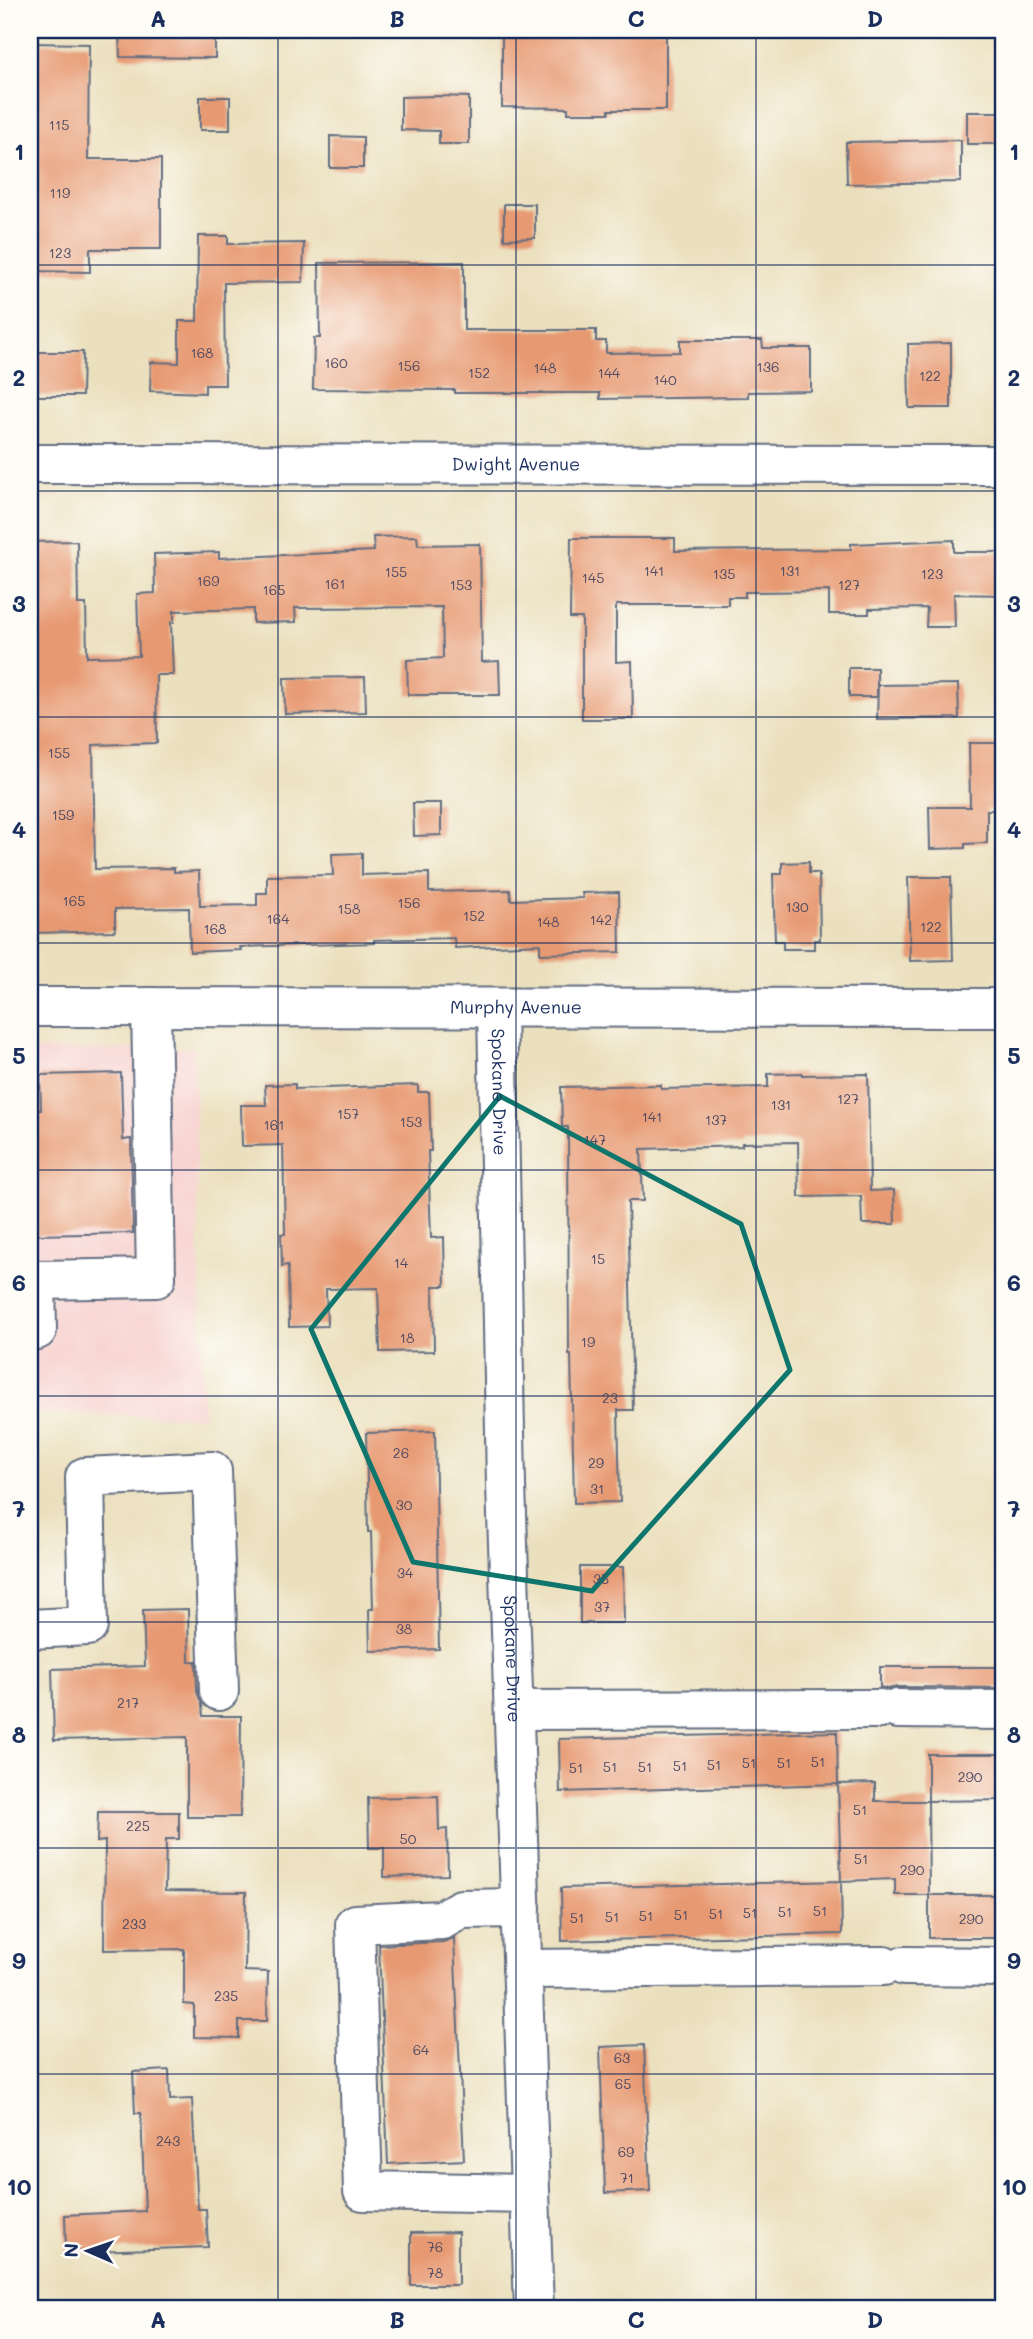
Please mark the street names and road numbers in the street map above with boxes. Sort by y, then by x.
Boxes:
street label: Dwight Avenue [452,451,580,476]
street label: Murphy Avenue [450,994,582,1019]
street label: Spokane Drive [486,1028,513,1156]
street label: Spokane Drive [499,1595,527,1723]

